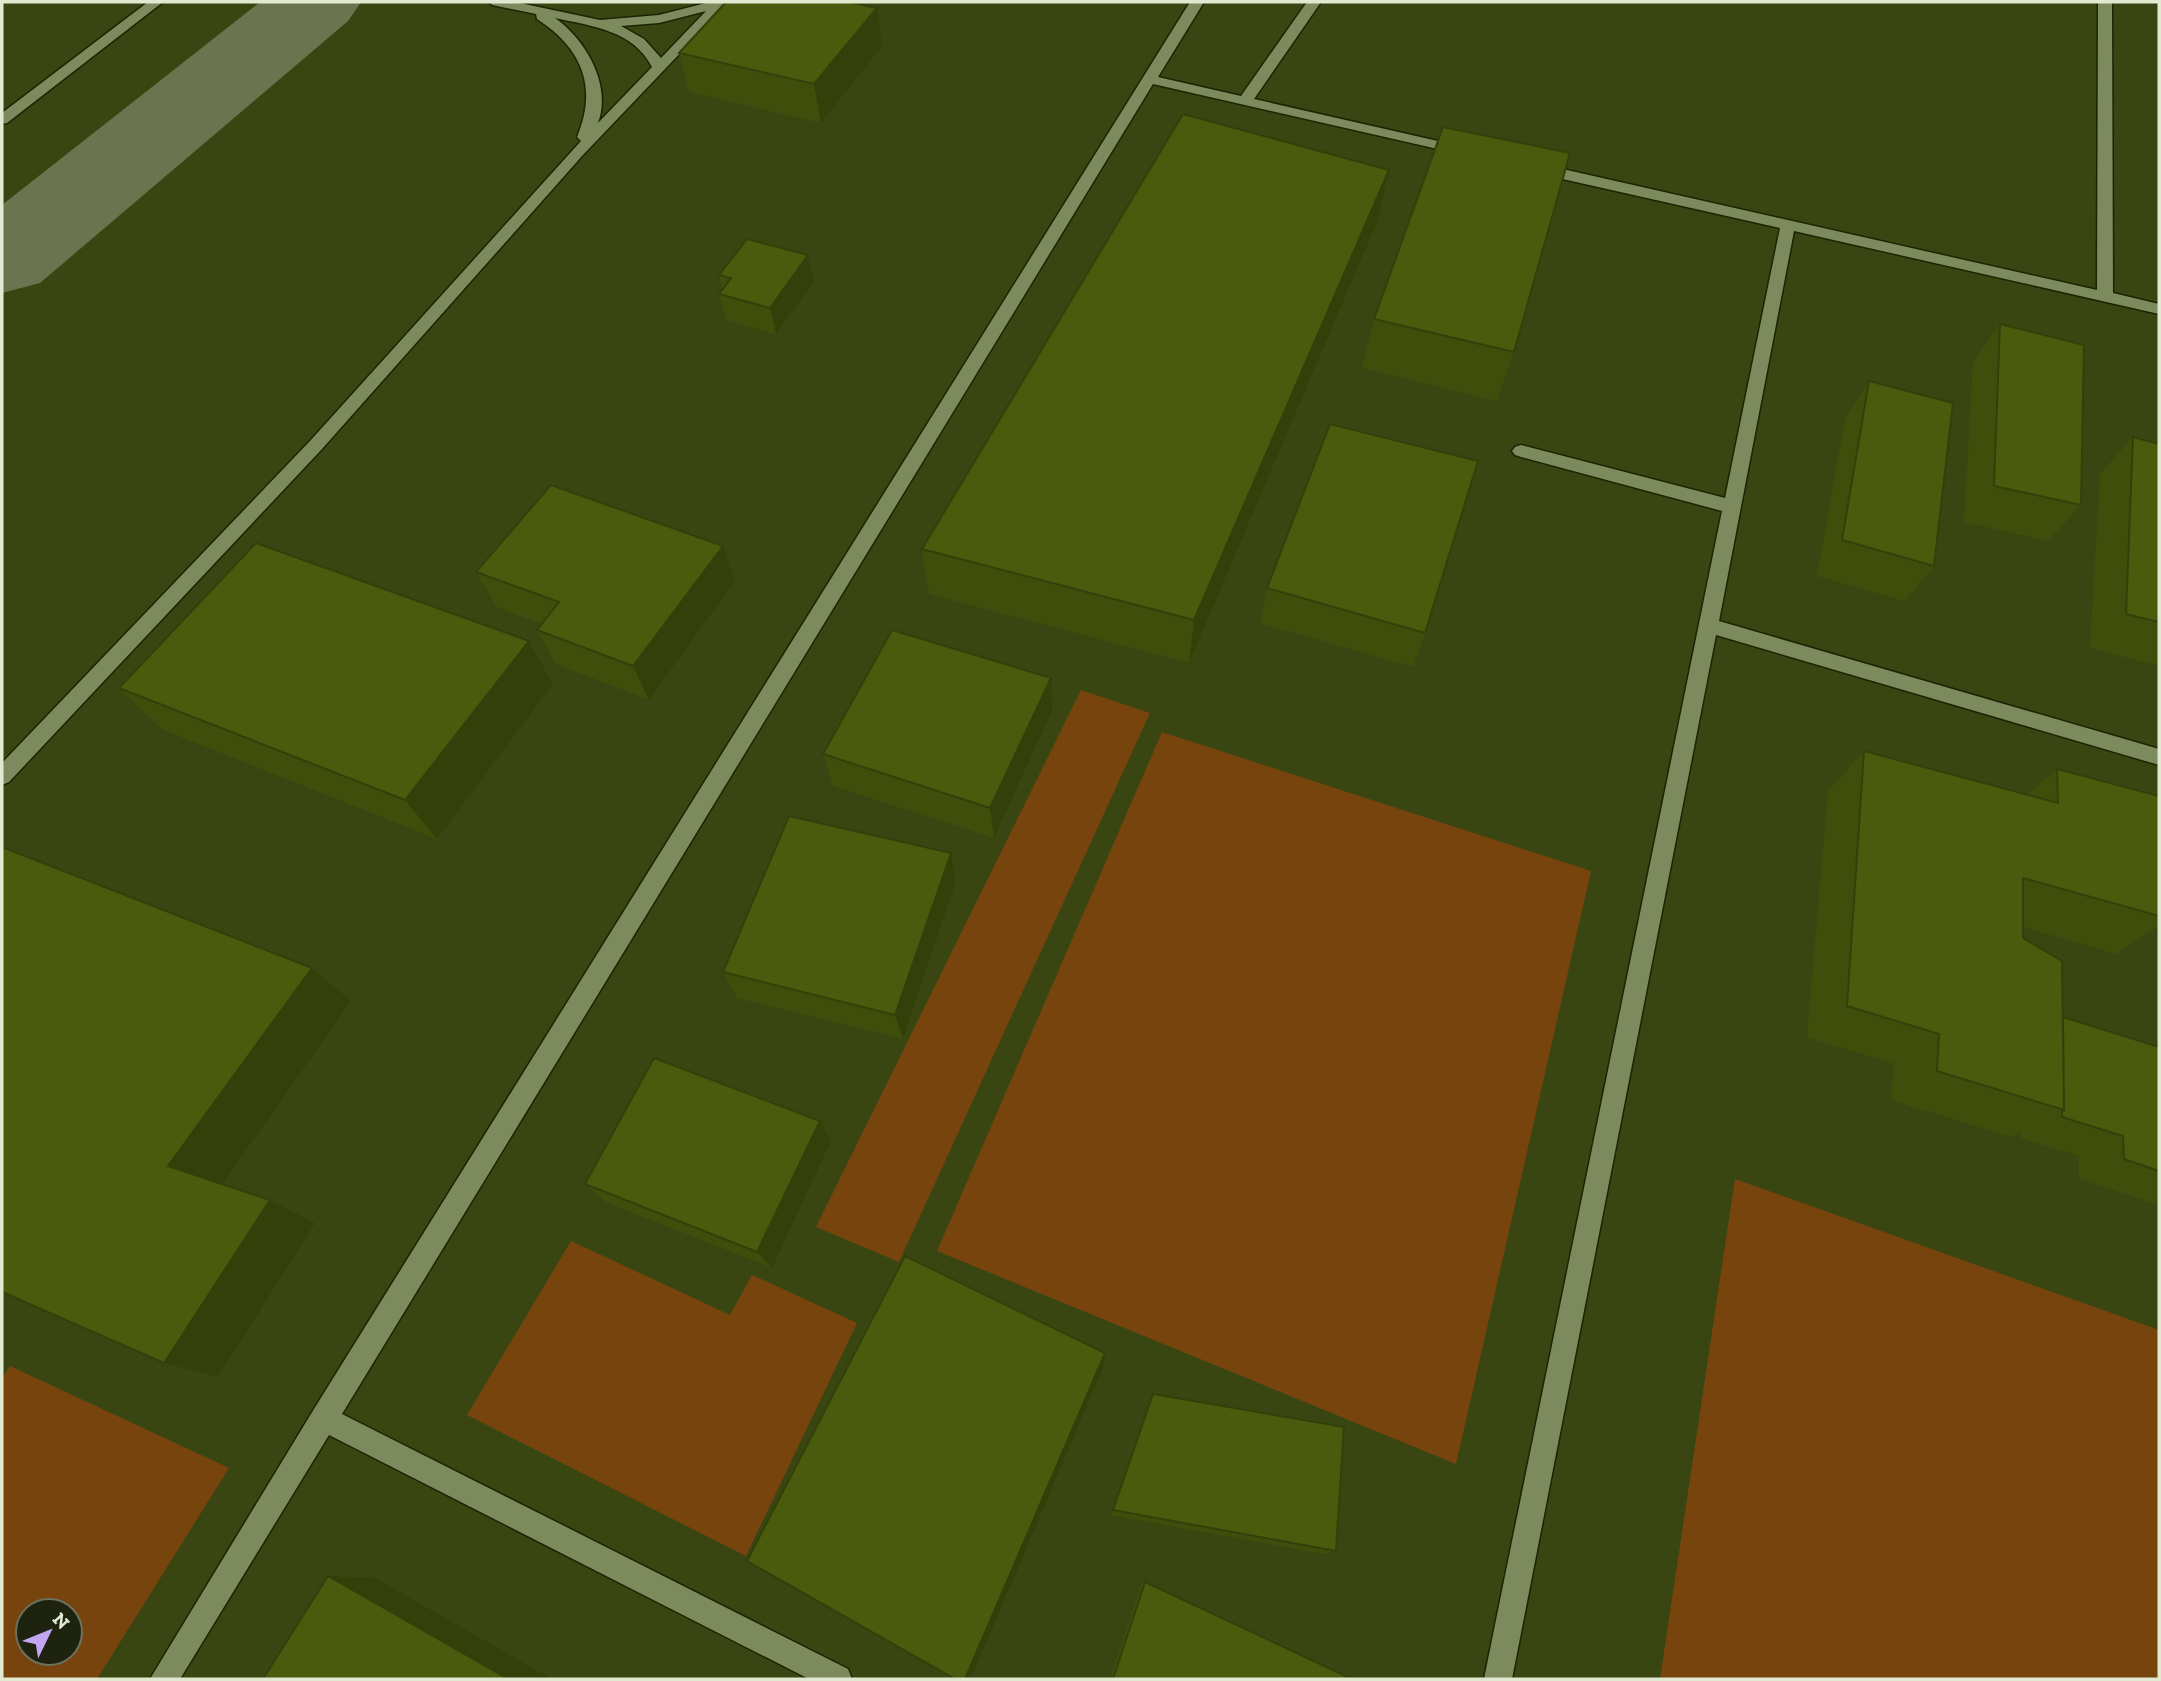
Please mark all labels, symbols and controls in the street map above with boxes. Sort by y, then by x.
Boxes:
north arrow [14,1597,84,1667]
text: N [48,1608,74,1634]

